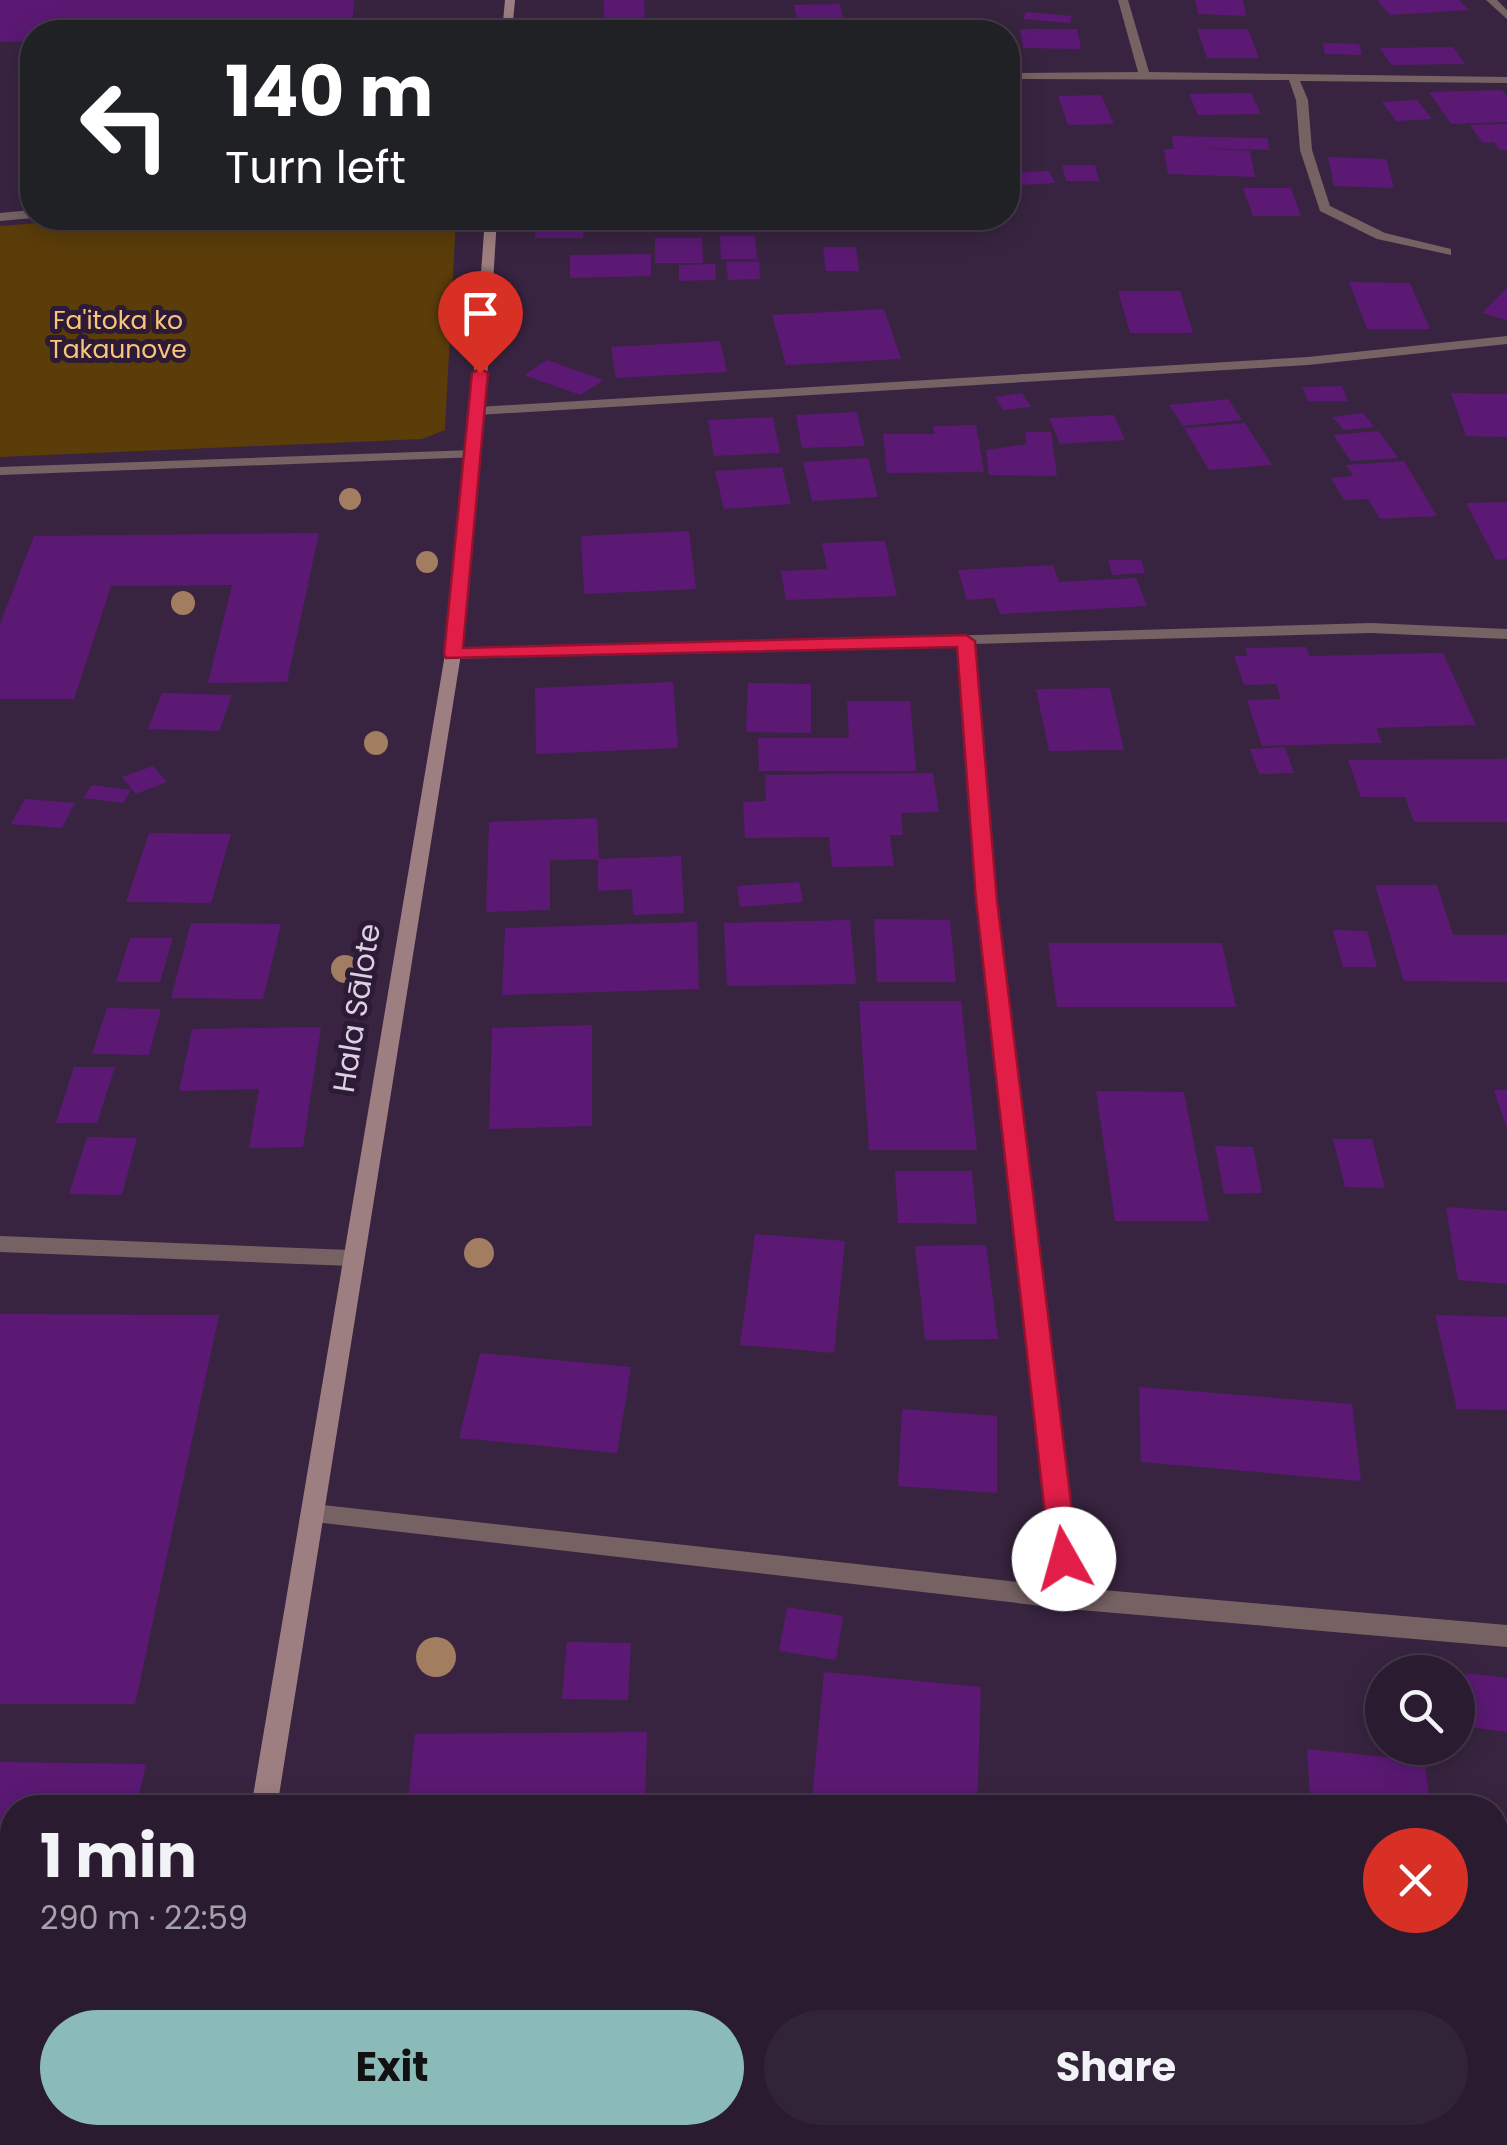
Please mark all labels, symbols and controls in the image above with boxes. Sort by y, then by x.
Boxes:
text: 140 m [225,42,433,141]
icon: left [60,60,190,190]
text: Turn left [225,136,406,199]
pin [438,271,523,374]
icon: arrive [453,286,508,341]
park label: Fa'itoka ko Takaunove [49,303,187,367]
street label: Hala Sālote [322,920,391,1096]
position arrow [1012,1507,1116,1611]
map controls [1365,1655,1475,1765]
button: search [1365,1655,1475,1765]
text: 1 min [40,1814,197,1898]
button: close [1363,1828,1468,1933]
text: 290 m · 22:59 [40,1895,248,1940]
button: Exit [40,2010,744,2125]
button: Share [764,2010,1468,2125]

